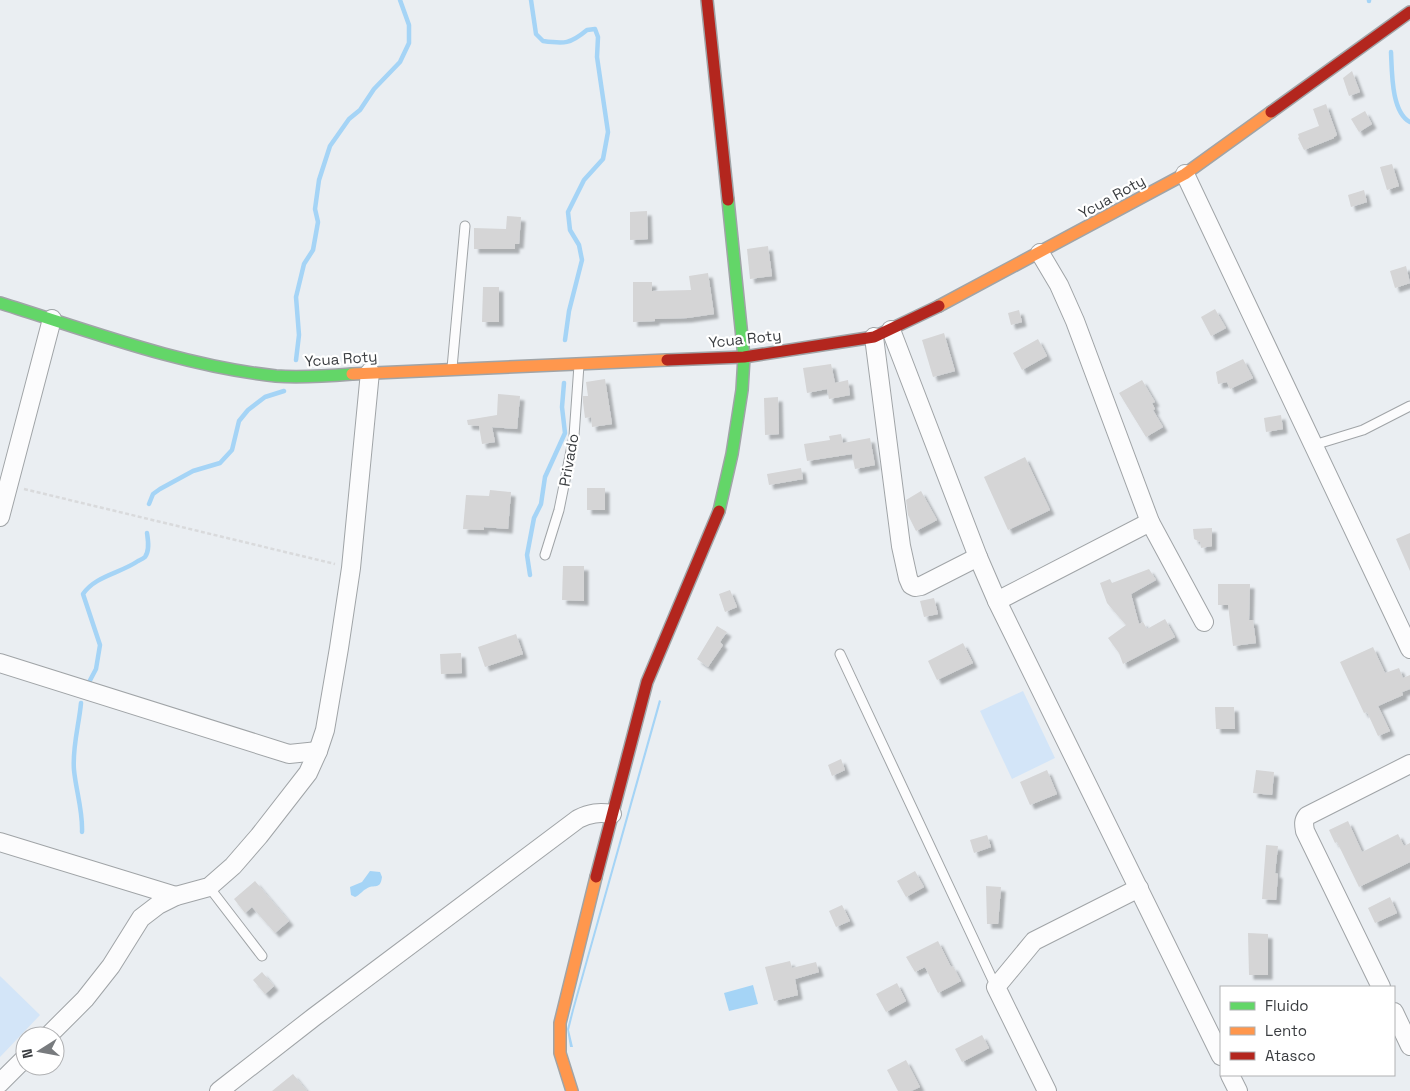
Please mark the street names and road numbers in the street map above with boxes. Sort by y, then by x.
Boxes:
street label: Ycua Roty [1075,171,1148,223]
street label: Ycua Roty [708,325,782,352]
street label: Ycua Roty [304,346,378,371]
street label: Privado [555,432,583,488]

